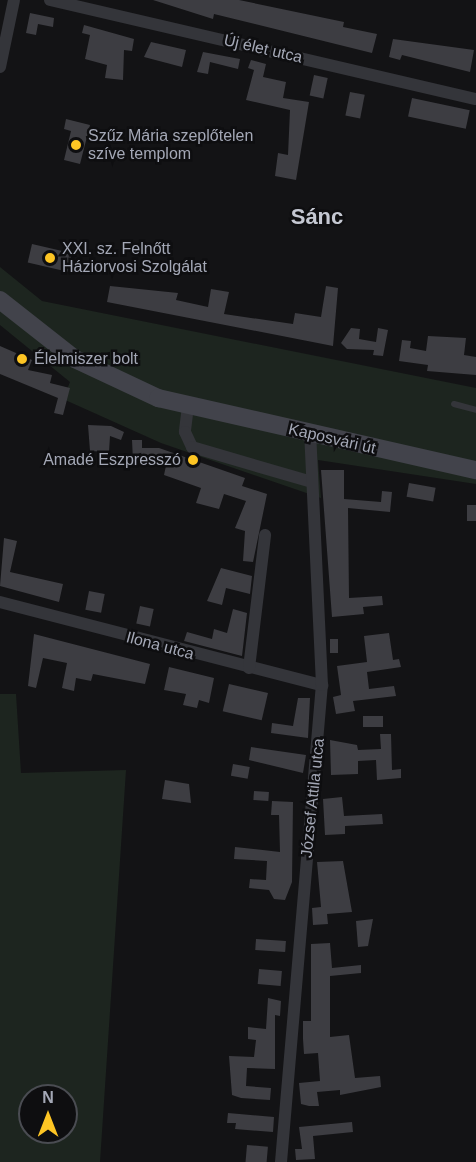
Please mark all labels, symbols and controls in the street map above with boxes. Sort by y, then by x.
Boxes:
street label: Új élet utca [222,31,304,67]
place label: Szűz Mária szeplőtelen szíve templom [88,126,253,164]
marker: Szűz Mária szeplőtelen szíve templom [69,138,83,152]
district label: Sánc [291,204,343,230]
place label: XXI. sz. Felnőtt Háziorvosi Szolgálat [62,239,207,277]
marker: XXI. sz. Felnőtt Háziorvosi Szolgálat [43,251,57,265]
place label: Élelmiszer bolt [34,349,138,369]
marker: Élelmiszer bolt [15,352,29,366]
street label: Kaposvári út [287,420,377,458]
place label: Amadé Eszpresszó [43,450,181,470]
marker: Amadé Eszpresszó [186,453,200,467]
street label: Ilona utca [124,628,196,664]
street label: József Attila utca [297,737,329,859]
north arrow [18,1084,78,1144]
text: N [42,1089,54,1106]

